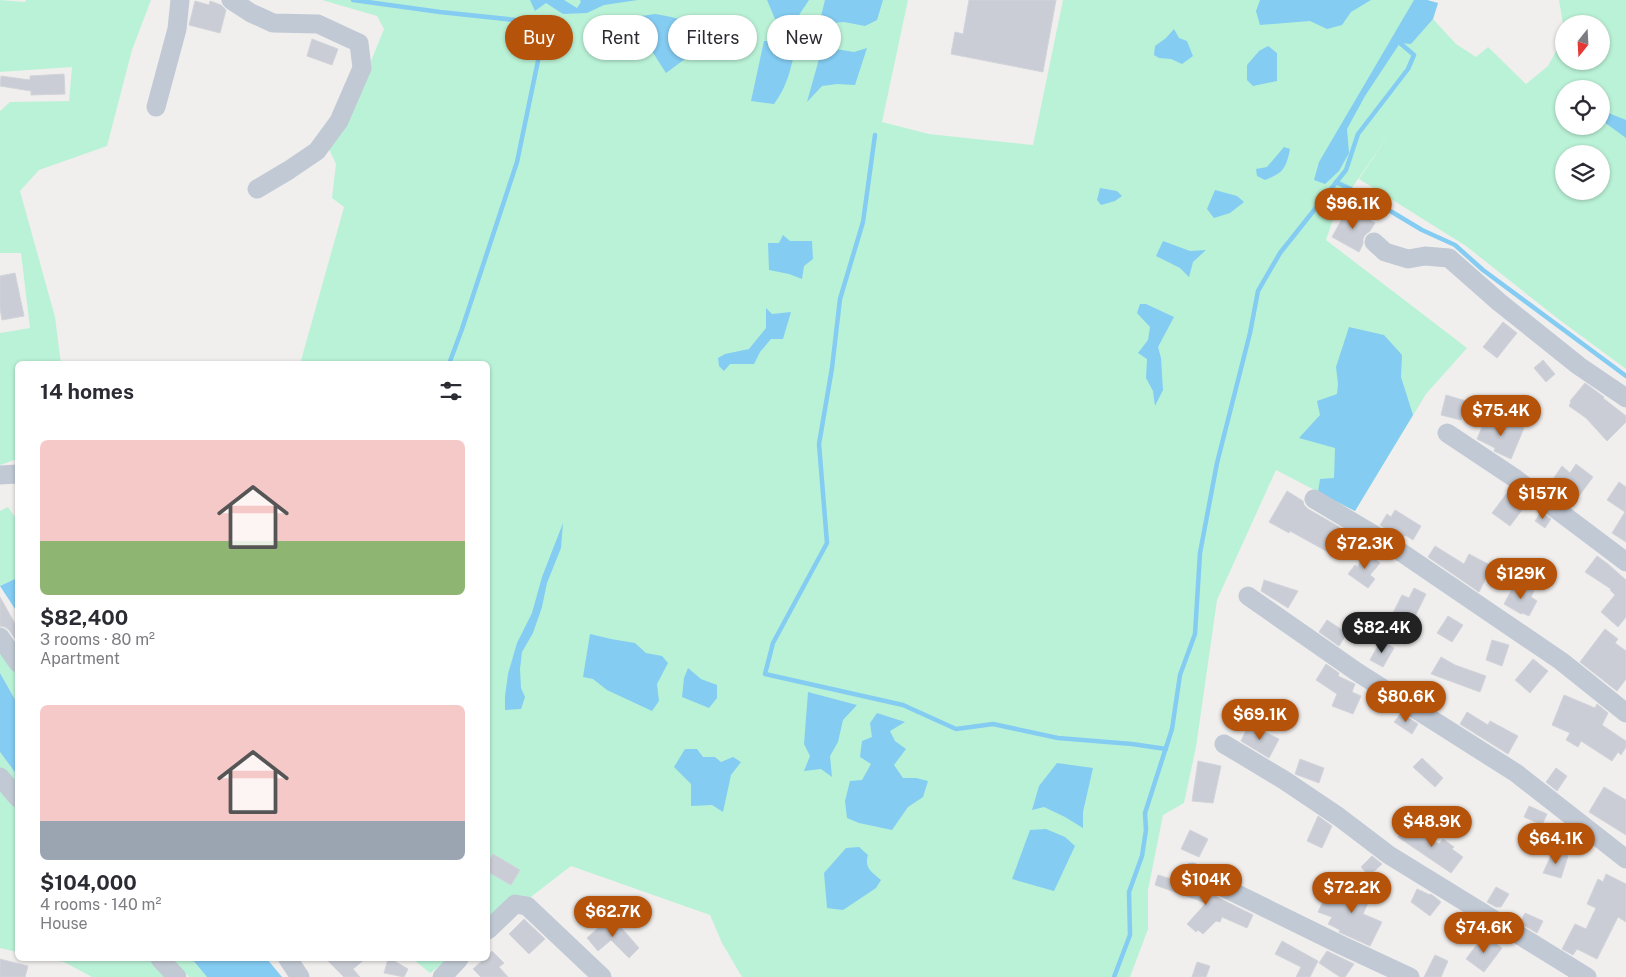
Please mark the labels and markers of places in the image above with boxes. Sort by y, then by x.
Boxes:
pin: $96.1K [1312,188,1394,230]
pin: $75.4K [1460,394,1542,437]
pin: $157K [1508,478,1578,520]
pin: $72.3K [1324,528,1406,570]
pin: $129K [1486,558,1556,600]
pin: $82.4K [1341,612,1423,654]
pin: $80.6K [1365,680,1447,723]
pin: $69.1K [1219,698,1301,741]
pin: $48.9K [1391,806,1473,848]
pin: $64.1K [1515,822,1597,865]
pin: $104K [1171,864,1241,906]
pin: $72.2K [1311,872,1393,914]
pin: $62.7K [572,896,654,938]
pin: $74.6K [1443,912,1525,954]

